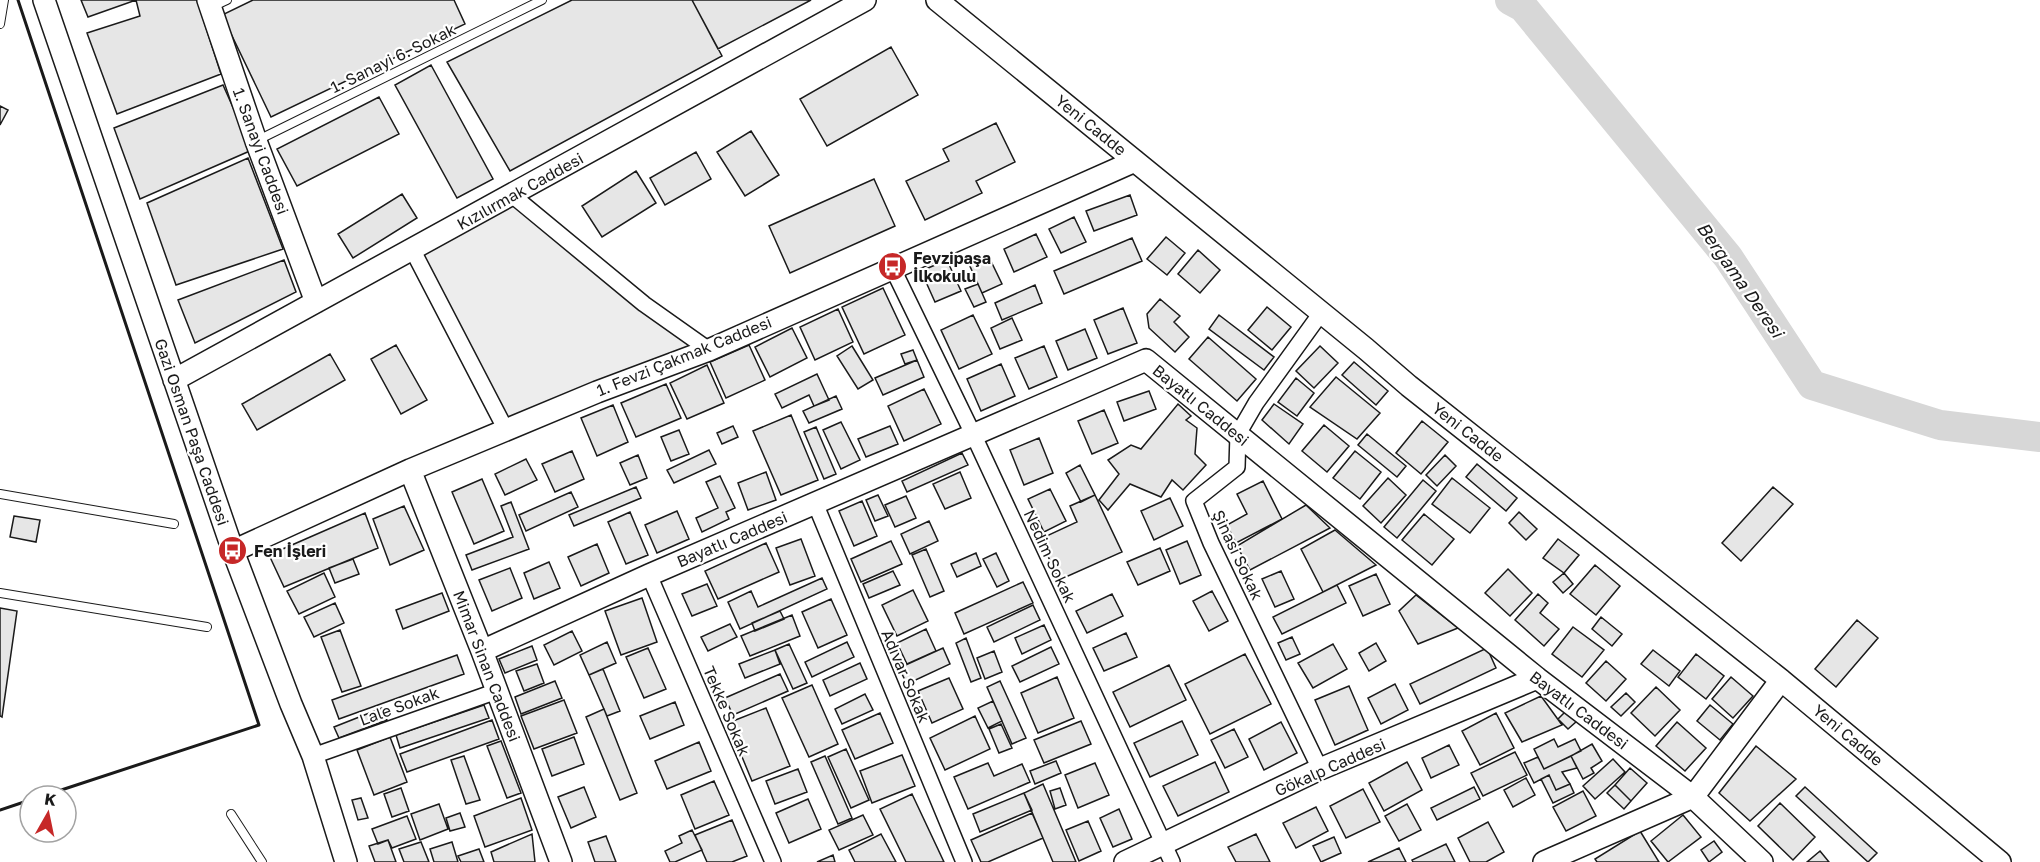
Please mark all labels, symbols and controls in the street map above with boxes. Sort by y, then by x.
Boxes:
street label: 1. Sanayi 6. Sokak [327,19,459,97]
street label: 1. Sanayi Caddesi [229,85,293,217]
street label: Yeni Cadde [1052,90,1130,160]
street label: Kızılırmak Caddesi [453,148,587,234]
water label: Bergama Deresi [1693,217,1790,343]
place label: Fevzipaşa İlkokulu [913,248,991,286]
bus stop icon: Fevzipaşa İlkokulu [876,251,908,283]
street label: 1. Fevzi Çakmak Caddesi [593,312,775,400]
street label: Gazi Osman Paşa Caddesi [151,336,233,528]
street label: Bayatlı Caddesi [1149,360,1253,450]
street label: Yeni Cadde [1428,398,1508,466]
street label: Nedim Sokak [1020,506,1080,606]
street label: Bayatlı Caddesi [674,507,790,571]
street label: Şinasi Sokak [1208,507,1268,603]
bus stop icon: Fen İşleri [217,535,249,567]
place label: Fen İşleri [254,541,326,561]
street label: Mimar Sinan Caddesi [449,588,525,744]
street label: Adıvar Sokak [877,626,935,726]
street label: Tekke Sokak [699,663,755,759]
street label: Bayatlı Caddesi [1526,666,1632,754]
street label: Lale Sokak [356,682,442,730]
street label: Yeni Cadde [1809,700,1887,770]
street label: Gökalp Caddesi [1271,734,1389,800]
north arrow [18,784,78,844]
text: K [43,788,58,810]

